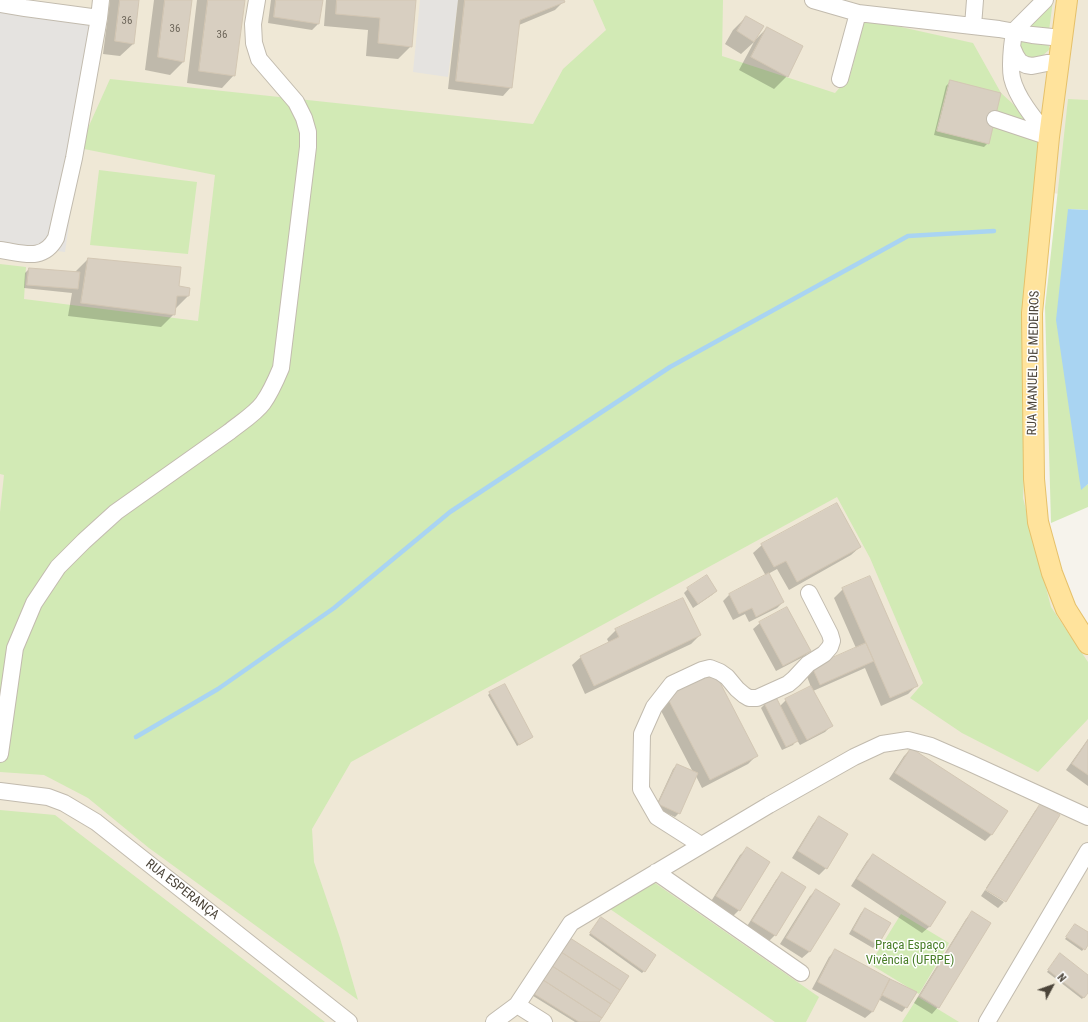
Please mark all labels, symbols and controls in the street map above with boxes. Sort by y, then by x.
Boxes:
house number: 36 [122,14,132,28]
house number: 36 [170,22,180,36]
house number: 36 [217,28,227,42]
street label: RUA MANUEL DE MEDEIROS [1025,291,1043,435]
street label: RUA ESPERANÇA [142,857,222,923]
park label: Praça Espaço Vivência (UFRPE) [866,938,954,969]
north arrow [1032,966,1072,1006]
text: N [1054,971,1069,985]

